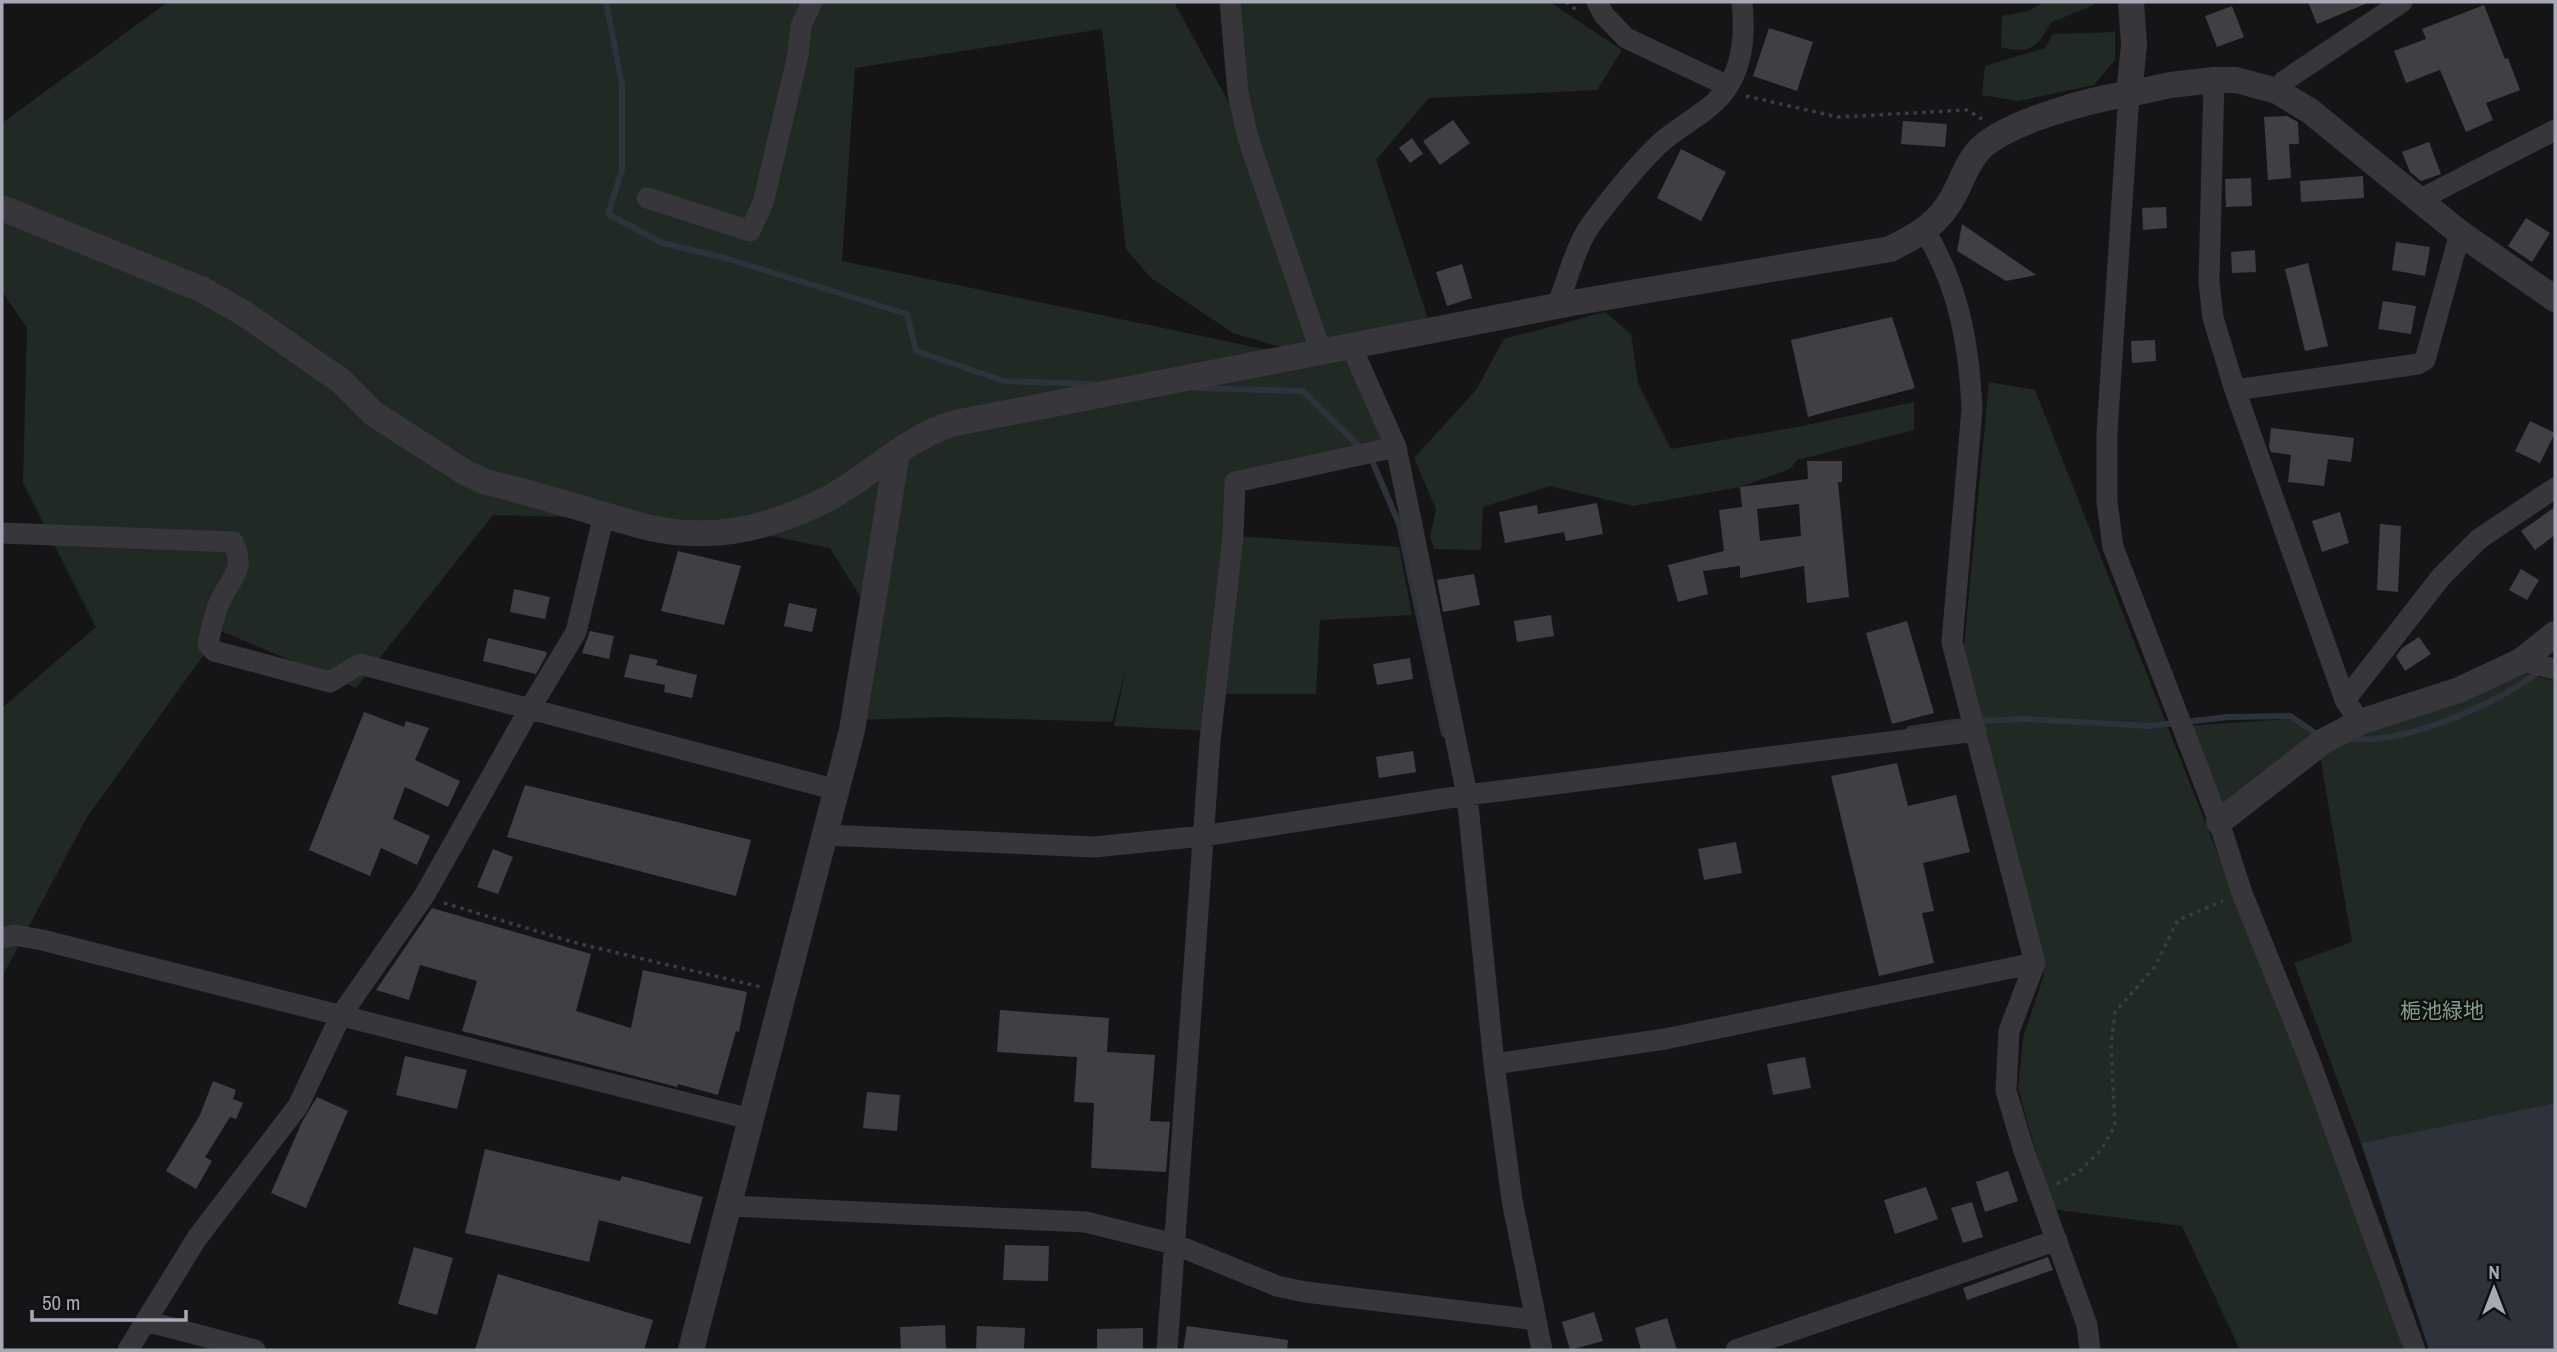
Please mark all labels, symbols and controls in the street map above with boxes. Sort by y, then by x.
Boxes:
park label: 梔池緑地 [2400,996,2484,1025]
north arrow [2459,1254,2529,1324]
text: N [2488,1259,2500,1285]
scale bar [32,1278,186,1322]
text: 50 m [42,1288,80,1317]

